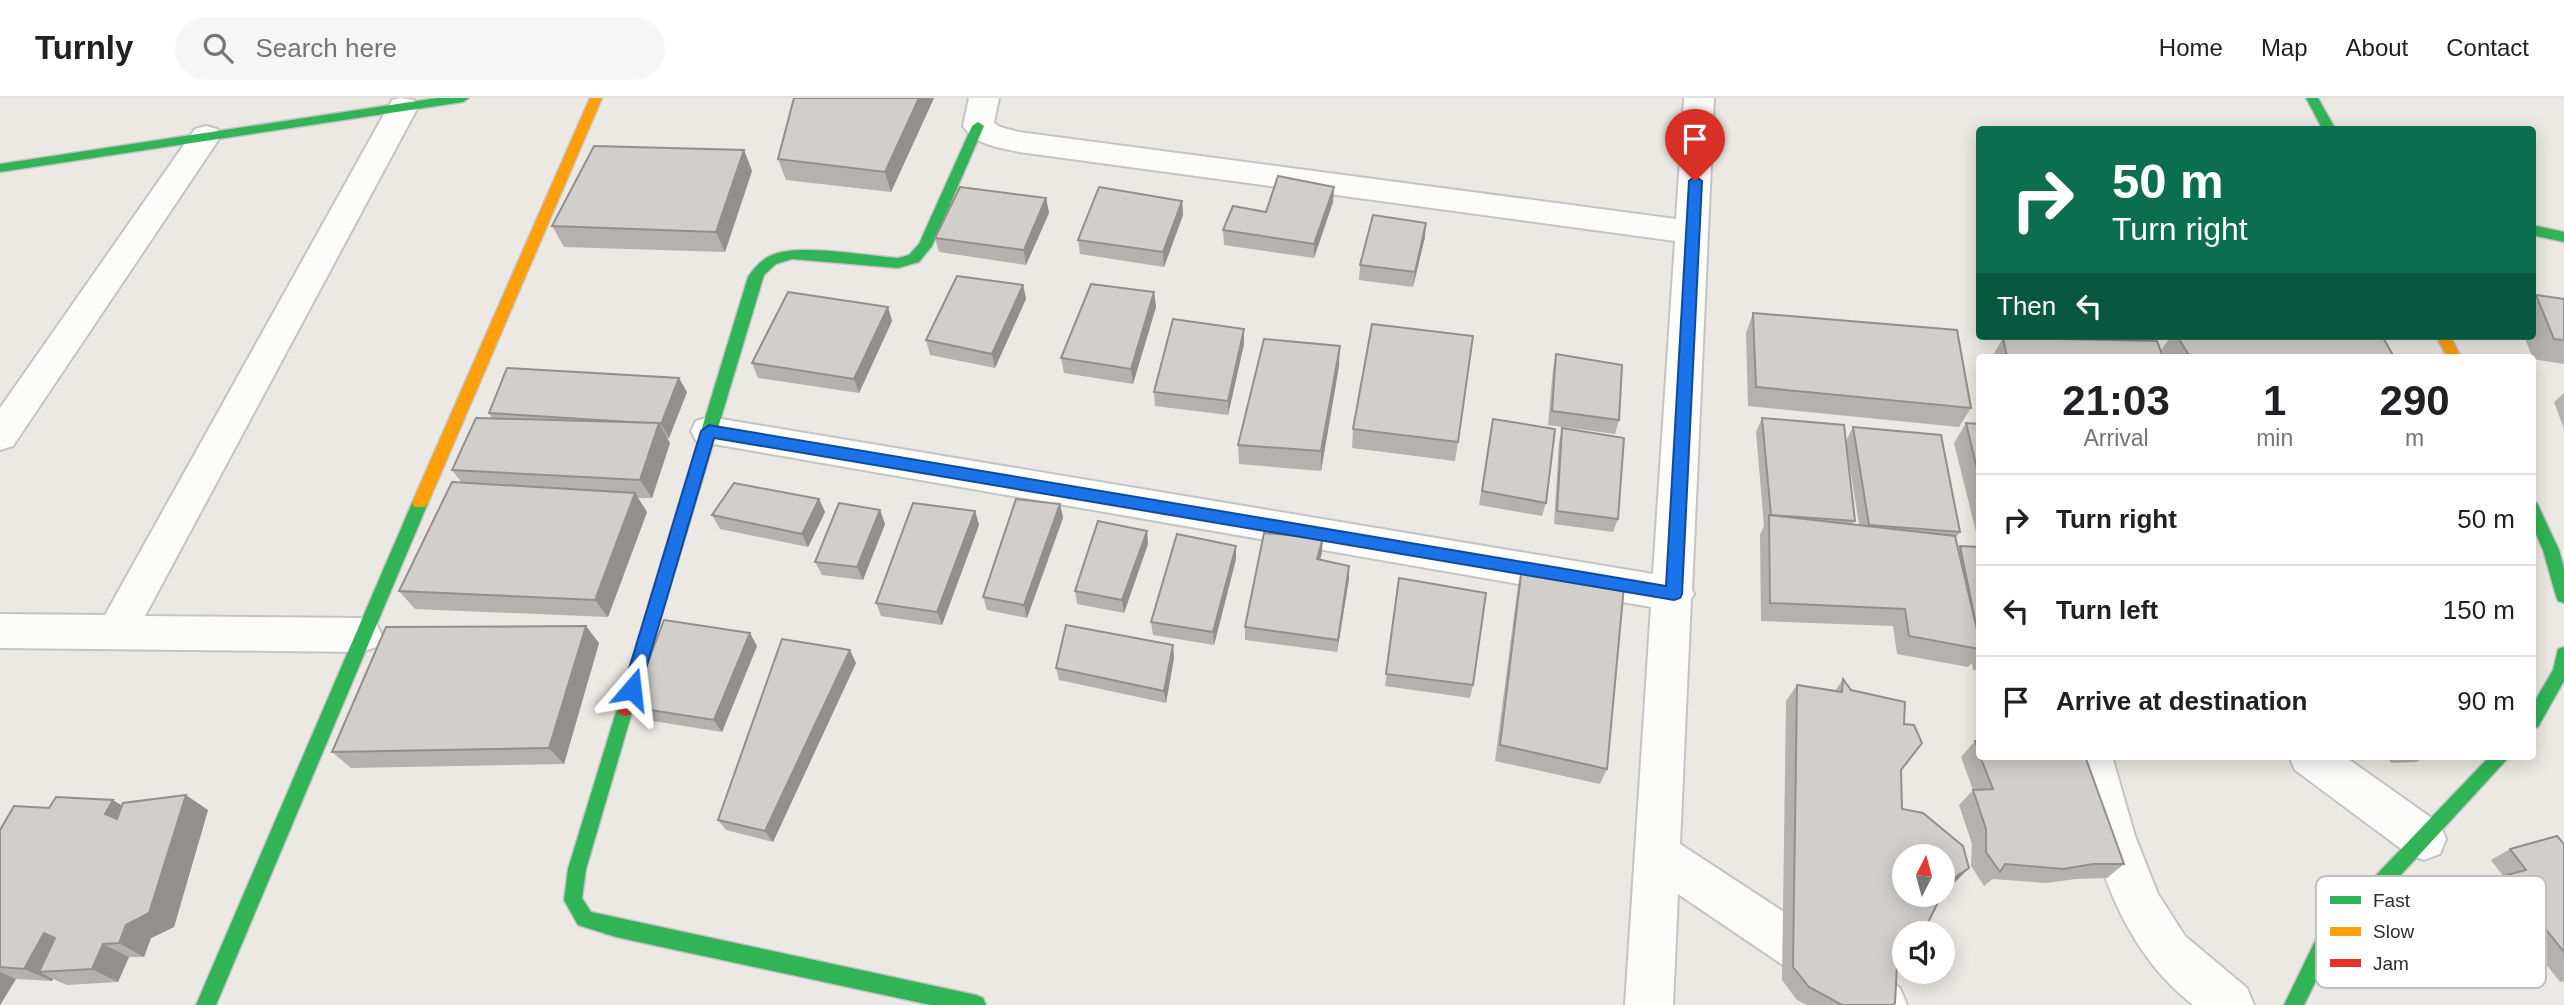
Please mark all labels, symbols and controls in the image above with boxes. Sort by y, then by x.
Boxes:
search box [175,17,665,80]
text: Turnly [35,29,133,66]
icon: search [199,29,237,67]
text: Search here [255,33,397,63]
text: Home [2159,34,2223,61]
text: Map [2261,34,2308,61]
text: About [2346,34,2408,61]
text: Contact [2446,34,2529,61]
pin [1665,109,1725,181]
icon: arrive [1676,120,1714,158]
icon: right [1997,154,2088,245]
text: 50 m [2112,154,2224,208]
text: Turn right [2112,211,2248,247]
icon: left [2070,287,2108,325]
text: Then [1997,291,2056,321]
text: 21:03 [2062,377,2170,424]
text: 1 [2263,377,2286,424]
text: 290 [2380,377,2450,424]
text: Arrival [2083,425,2149,451]
text: min [2256,425,2293,451]
text: m [2405,425,2424,451]
icon: right [1997,501,2035,539]
text: Turn right [2056,504,2177,534]
text: 50 m [2457,504,2515,534]
icon: left [1997,592,2035,630]
text: Turn left [2056,595,2158,625]
text: 150 m [2443,595,2515,625]
position arrow [595,652,669,726]
icon: arrive [1997,683,2035,721]
text: Arrive at destination [2056,686,2307,716]
text: 90 m [2457,686,2515,716]
north arrow [1892,844,1955,906]
map controls [1892,844,1955,984]
legend [2316,876,2546,988]
text: Fast [2373,890,2411,911]
button: sound [1892,921,1955,984]
text: Slow [2373,921,2414,942]
text: Jam [2373,953,2409,974]

